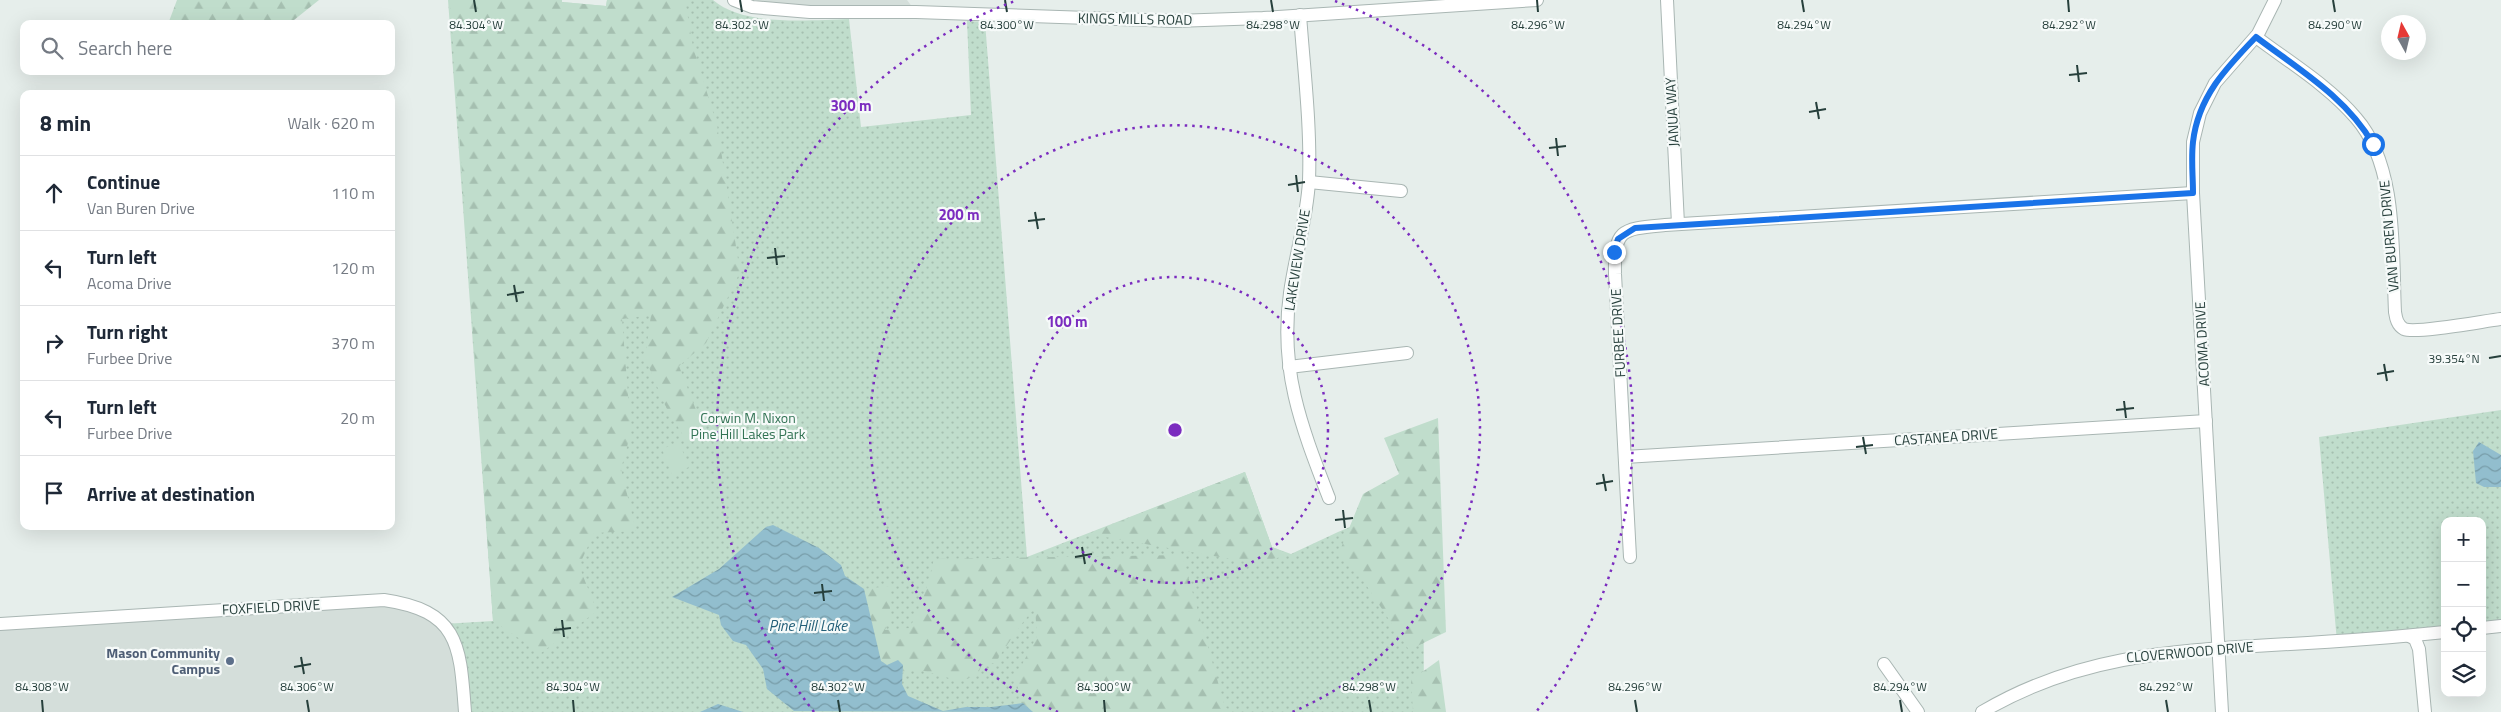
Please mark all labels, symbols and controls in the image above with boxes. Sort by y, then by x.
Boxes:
street label: KINGS MILLS ROAD [1078,7,1192,30]
text: 84.304°W [449,15,503,34]
text: 84.302°W [715,15,769,34]
text: 84.300°W [980,15,1034,34]
text: 84.298°W [1246,15,1300,34]
text: 84.296°W [1511,15,1565,34]
text: 84.294°W [1777,15,1831,34]
text: 84.292°W [2042,15,2096,34]
text: 84.290°W [2308,15,2362,34]
north arrow [2381,15,2426,60]
search box [20,20,395,75]
text: Search here [78,33,172,62]
icon: search [38,34,66,62]
street label: JANUA WAY [1659,76,1684,147]
text: 300 m [830,94,872,117]
text: 8 min [40,107,91,139]
text: Walk · 620 m [287,111,375,135]
route start [2362,133,2385,156]
text: Continue [87,167,160,196]
icon: ahead [40,179,68,207]
street label: VAN BUREN DRIVE [2373,179,2404,293]
text: 110 m [331,181,375,205]
text: Van Buren Drive [87,196,195,220]
text: 200 m [938,203,980,226]
street label: LAKEVIEW DRIVE [1278,207,1315,312]
route end [1603,241,1626,264]
text: Turn left [87,242,157,271]
icon: left [40,254,68,282]
text: 120 m [331,256,375,280]
text: Acoma Drive [87,271,172,295]
street label: FURBEE DRIVE [1605,288,1630,378]
street label: ACOMA DRIVE [2189,301,2214,387]
text: 100 m [1046,310,1088,333]
text: Turn right [87,317,168,346]
icon: right [40,329,68,357]
text: 370 m [331,331,375,355]
text: Furbee Drive [87,346,172,370]
text: 39.354°N [2428,349,2480,368]
text: Turn left [87,392,157,421]
icon: left [40,404,68,432]
text: 20 m [340,406,375,430]
park label: Corwin M. Nixon Pine Hill Lakes Park [691,407,806,444]
text: Furbee Drive [87,421,172,445]
centre of rings [1166,421,1184,439]
street label: CASTANEA DRIVE [1893,422,1999,451]
icon: arrive [40,479,68,507]
text: Arrive at destination [87,479,255,508]
map controls [2441,517,2486,697]
button: + [2441,517,2486,562]
button: − [2441,562,2486,607]
street label: FOXFIELD DRIVE [221,593,321,620]
button: locate [2441,607,2486,652]
water label: Pine Hill Lake [769,614,848,637]
street label: CLOVERWOOD DRIVE [2125,635,2255,668]
place label: Mason Community Campus [106,642,220,679]
button: layers [2441,652,2486,697]
marker: Mason Community Campus [224,655,236,667]
text: 84.308°W [15,677,69,696]
text: 84.306°W [280,677,334,696]
text: 84.304°W [546,677,600,696]
text: 84.302°W [811,677,865,696]
text: 84.300°W [1077,677,1131,696]
text: 84.298°W [1342,677,1396,696]
text: 84.296°W [1608,677,1662,696]
text: 84.294°W [1873,677,1927,696]
text: 84.292°W [2139,677,2193,696]

